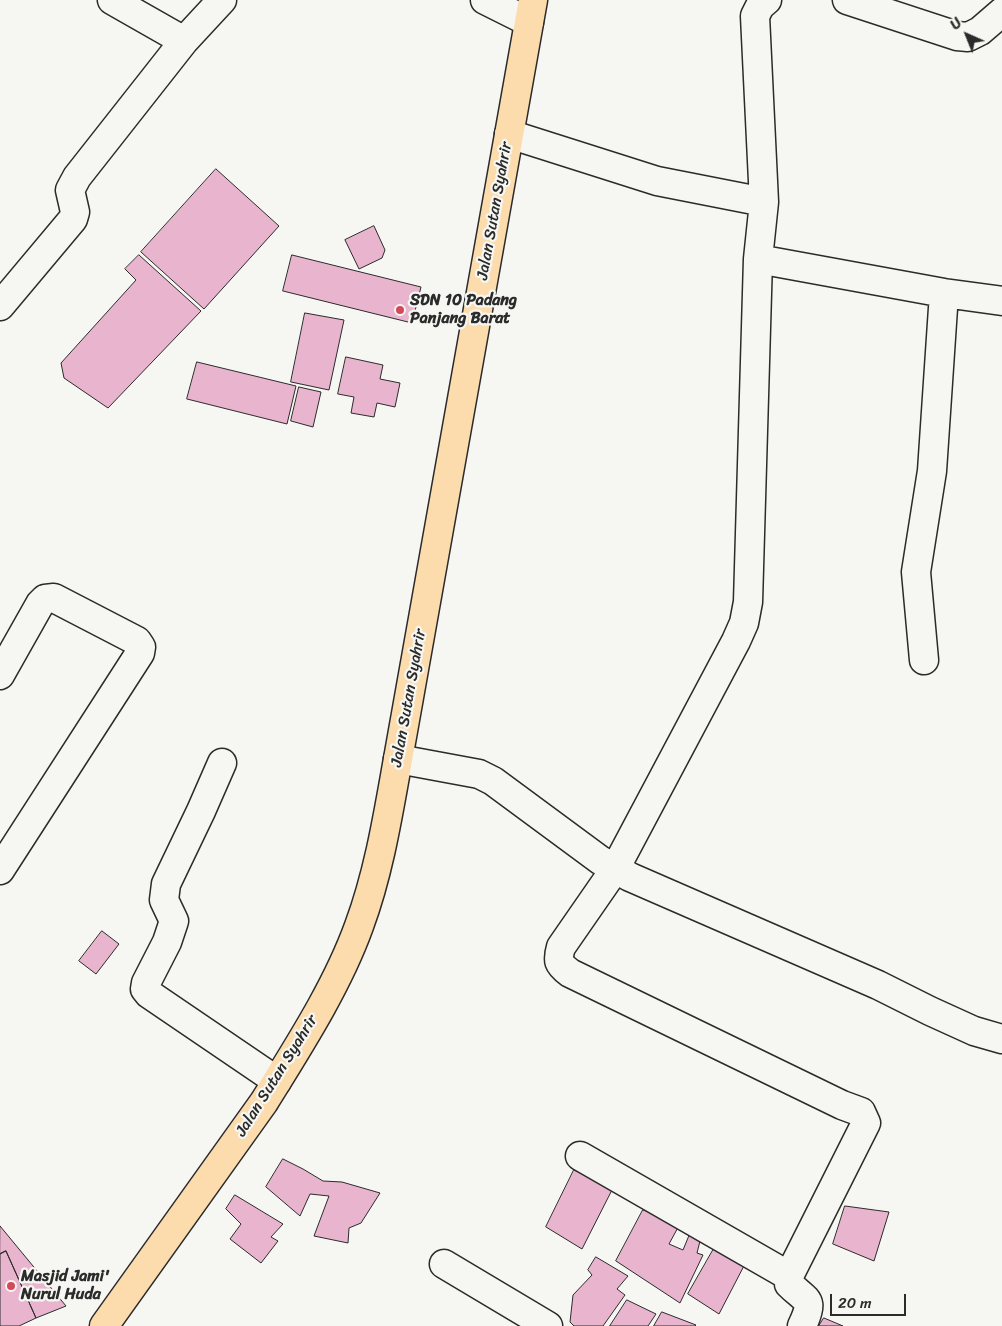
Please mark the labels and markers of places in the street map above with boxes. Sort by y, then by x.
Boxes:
place label: SDN 10 Padang Panjang Barat [410,291,517,329]
marker: SDN 10 Padang Panjang Barat [394,304,406,316]
place label: Masjid Jami' Nurul Huda [21,1267,110,1305]
marker: Masjid Jami' Nurul Huda [5,1280,17,1292]

